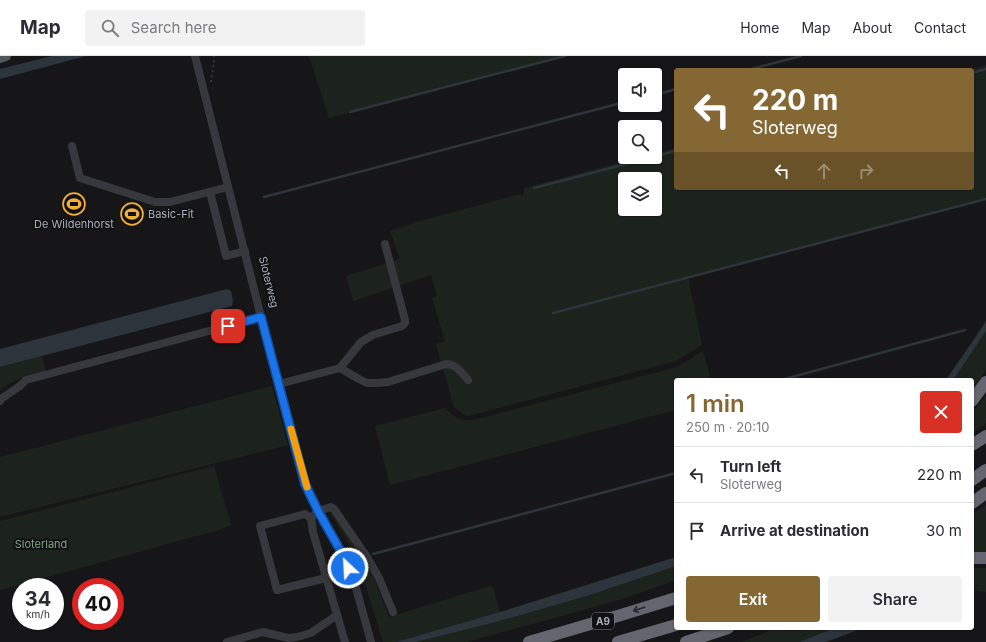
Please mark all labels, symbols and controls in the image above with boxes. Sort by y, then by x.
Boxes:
search box [85,10,365,46]
text: Map [20,16,61,39]
icon: search [99,17,121,39]
text: Search here [131,18,216,37]
text: Home [740,19,779,36]
text: Map [801,19,831,36]
text: About [853,19,892,36]
text: Contact [914,19,966,36]
map controls [618,68,662,216]
button: sound [618,68,662,112]
text: 220 m [752,83,838,117]
icon: left [686,84,738,136]
text: Sloterweg [752,117,838,138]
button: search [618,120,662,164]
icon: left [771,160,793,182]
icon: ahead [813,160,835,182]
icon: right [855,160,877,182]
button: layers [618,172,662,216]
sports icon: De Wildenhorst [61,191,87,217]
sports icon: Basic-Fit [119,201,145,227]
place label: Basic-Fit [148,207,194,221]
place label: De Wildenhorst [34,217,114,231]
street label: Sloterweg [256,255,282,309]
pin [211,309,245,343]
icon: arrive [217,315,239,337]
text: 1 min [686,389,745,418]
button: close [920,391,962,433]
text: 250 m · 20:10 [686,419,770,435]
text: Turn left [720,457,781,476]
icon: left [686,464,708,486]
text: 220 m [917,465,962,484]
text: Sloterweg [720,476,782,492]
icon: arrive [686,520,708,542]
text: Arrive at destination [720,521,869,540]
text: 30 m [926,521,962,540]
park label: Sloterland [15,537,67,551]
position arrow [327,547,369,589]
button: Exit [686,576,820,622]
button: Share [828,576,962,622]
speed limit sign: 40 [72,578,124,630]
text: 34 [25,587,51,611]
one-way arrow [633,606,645,614]
text: km/h [26,608,50,620]
road number: A9 [592,613,614,629]

